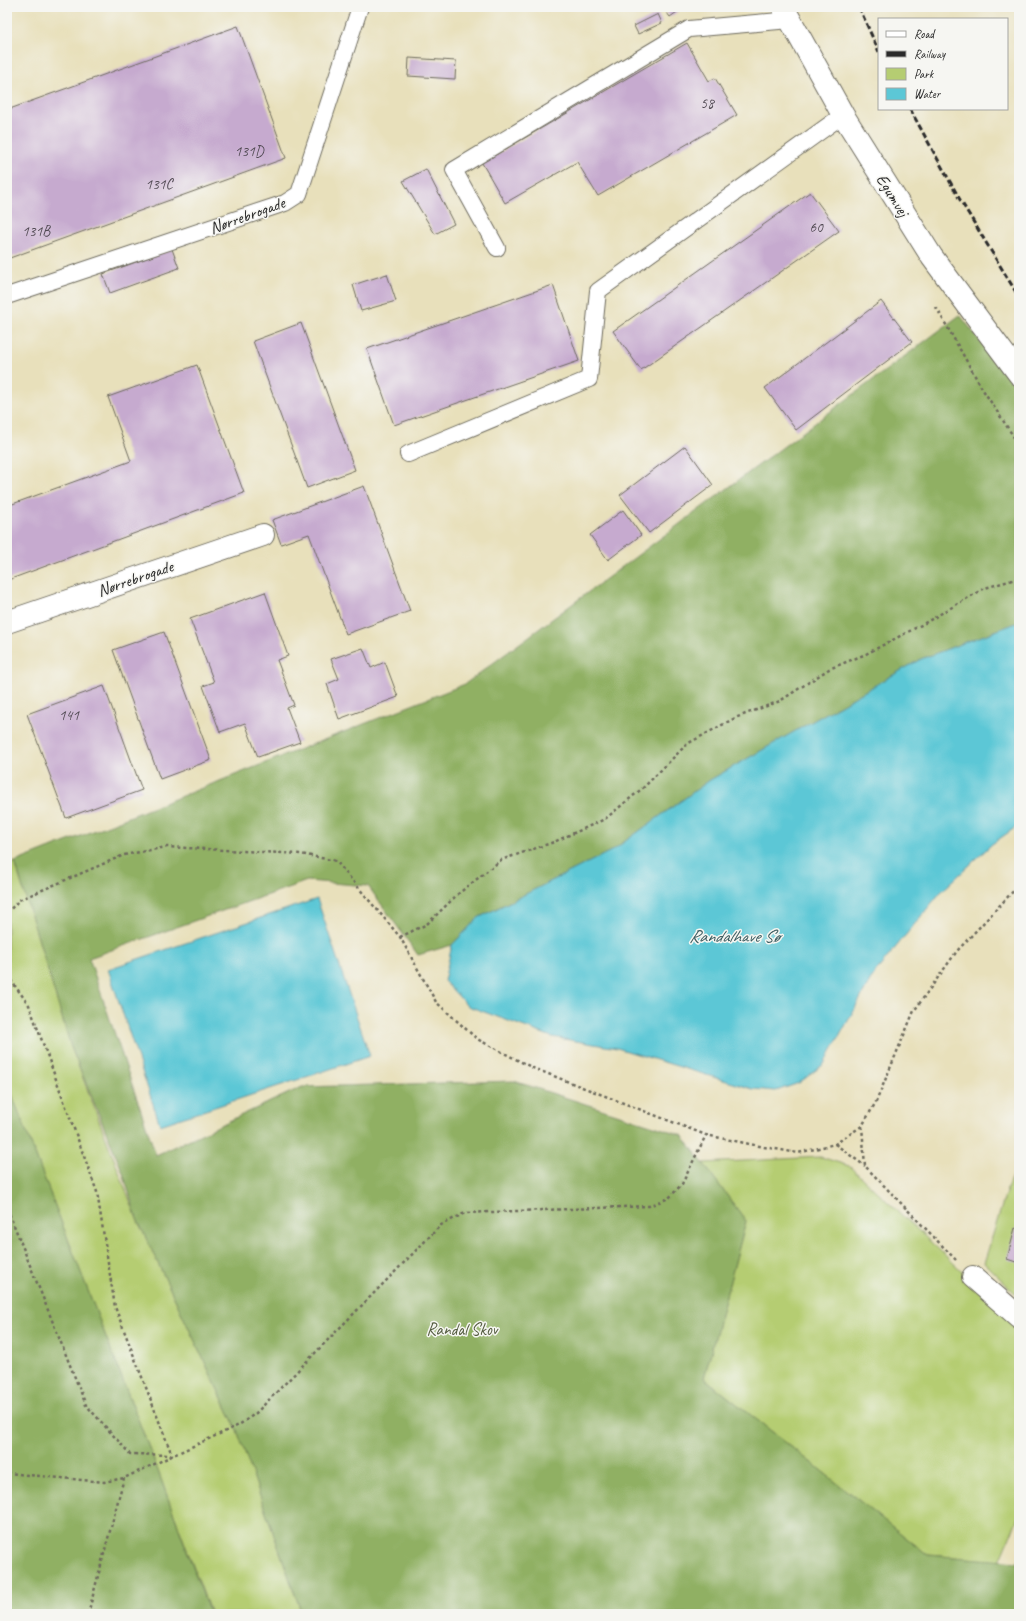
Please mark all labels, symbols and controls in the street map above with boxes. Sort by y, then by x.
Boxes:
legend [878,18,1008,110]
text: Road [914,26,936,42]
text: Railway [914,46,946,62]
text: Park [914,66,935,82]
text: Water [914,86,942,102]
house number: 58 [700,94,715,113]
house number: 131D [235,142,265,161]
street label: Egumvej [871,170,915,223]
house number: 131C [145,175,175,194]
street label: Nørrebrogade [207,192,289,239]
house number: 60 [809,218,824,237]
house number: 131B [22,222,51,241]
street label: Nørrebrogade [95,555,177,601]
house number: 141 [59,706,80,725]
water label: Randalhave Sø [689,925,784,947]
park label: Randal Skov [427,1319,499,1340]

